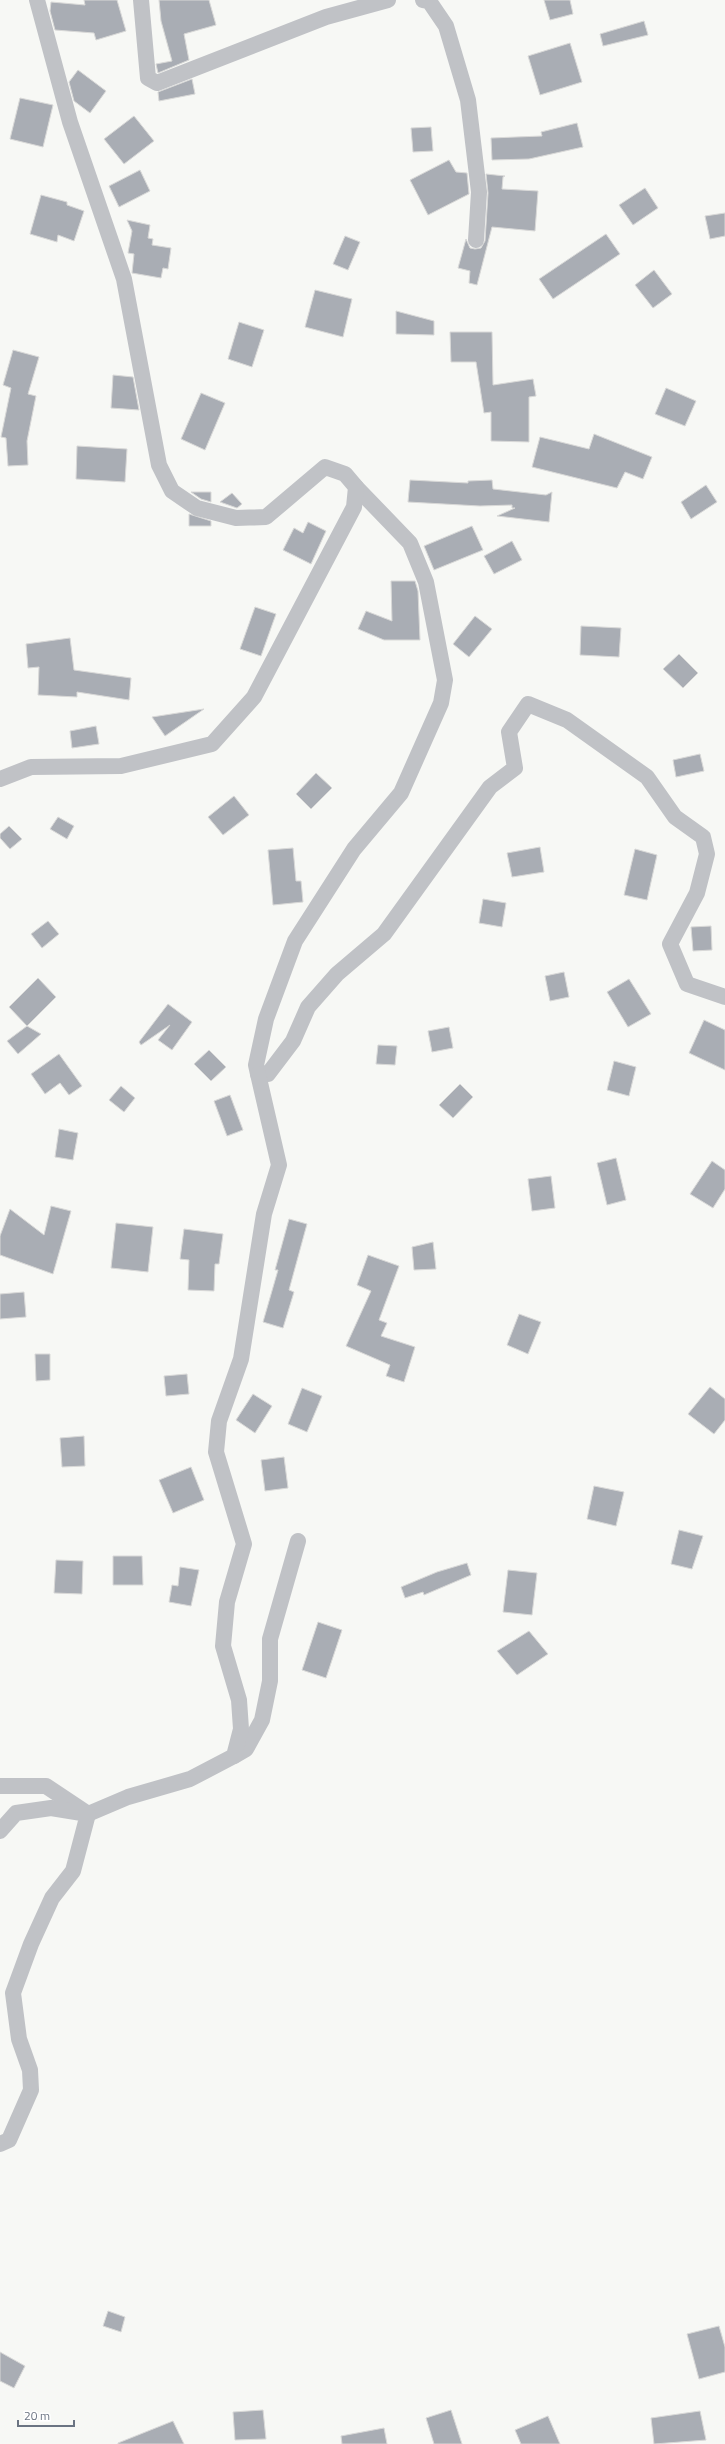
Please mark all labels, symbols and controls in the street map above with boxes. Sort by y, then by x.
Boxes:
scale bar [18,2402,74,2428]
text: 20 m [24,2406,50,2425]

